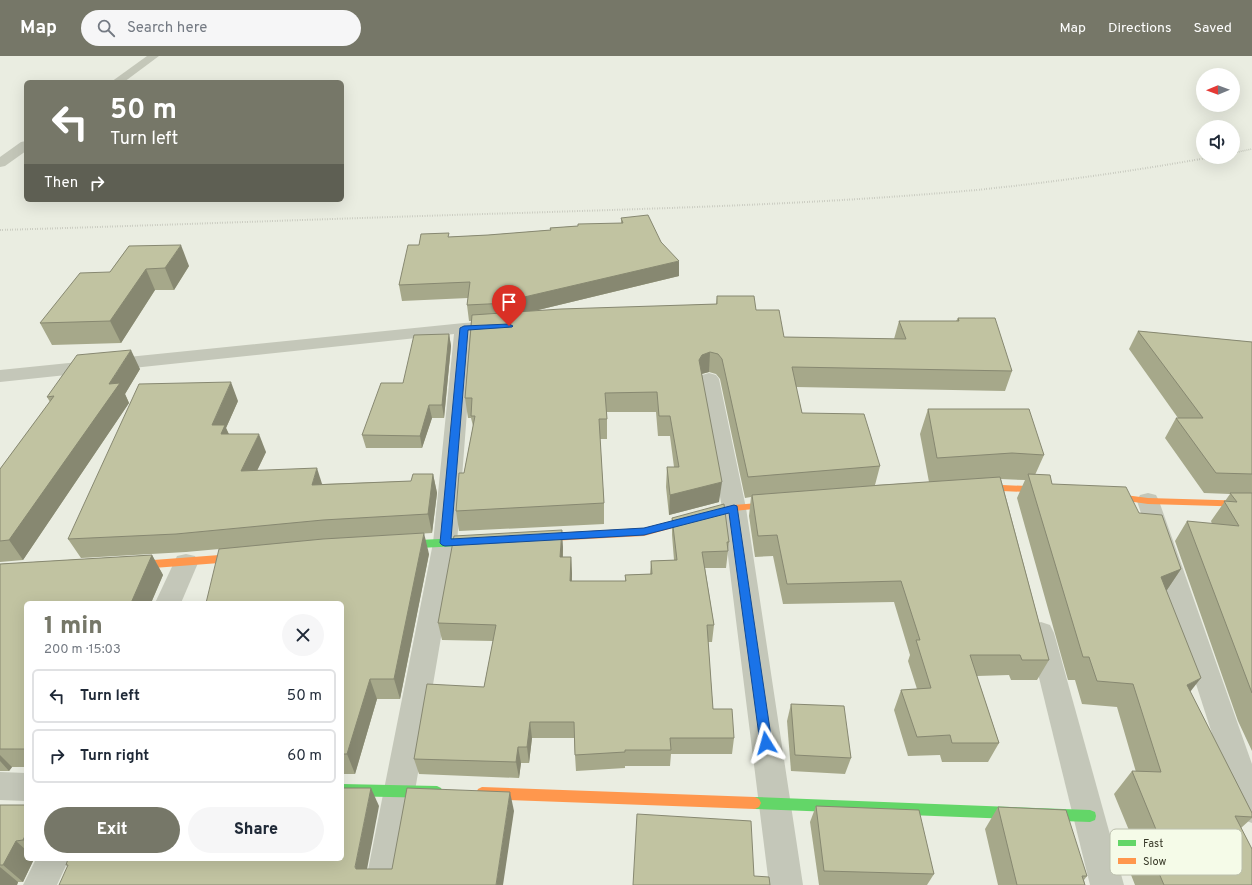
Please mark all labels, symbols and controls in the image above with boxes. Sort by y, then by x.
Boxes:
search box [81,10,361,46]
text: Map [20,16,57,40]
icon: search [95,17,117,39]
text: Search here [127,19,207,38]
text: Map [1060,20,1086,37]
text: Directions [1108,20,1172,37]
text: Saved [1194,20,1232,37]
north arrow [1196,68,1240,112]
map controls [1196,68,1240,164]
text: 50 m [110,93,177,129]
icon: left [44,96,96,148]
button: sound [1196,120,1240,164]
text: Turn left [110,128,178,151]
icon: right [86,172,108,194]
text: Then [44,174,78,193]
pin [492,285,526,326]
icon: arrive [498,291,520,313]
text: 1 min [44,612,103,642]
button: close [282,614,324,656]
text: 200 m · 15:03 [44,642,121,658]
icon: left [46,685,68,707]
text: Turn left [80,687,140,706]
text: 50 m [287,687,322,706]
position arrow [745,722,787,764]
icon: right [46,745,68,767]
text: Turn right [80,747,149,766]
text: 60 m [287,747,322,766]
button: Exit [44,807,180,853]
button: Share [188,807,324,853]
legend [1110,829,1242,875]
text: Fast [1143,837,1163,851]
text: Slow [1143,855,1166,869]

